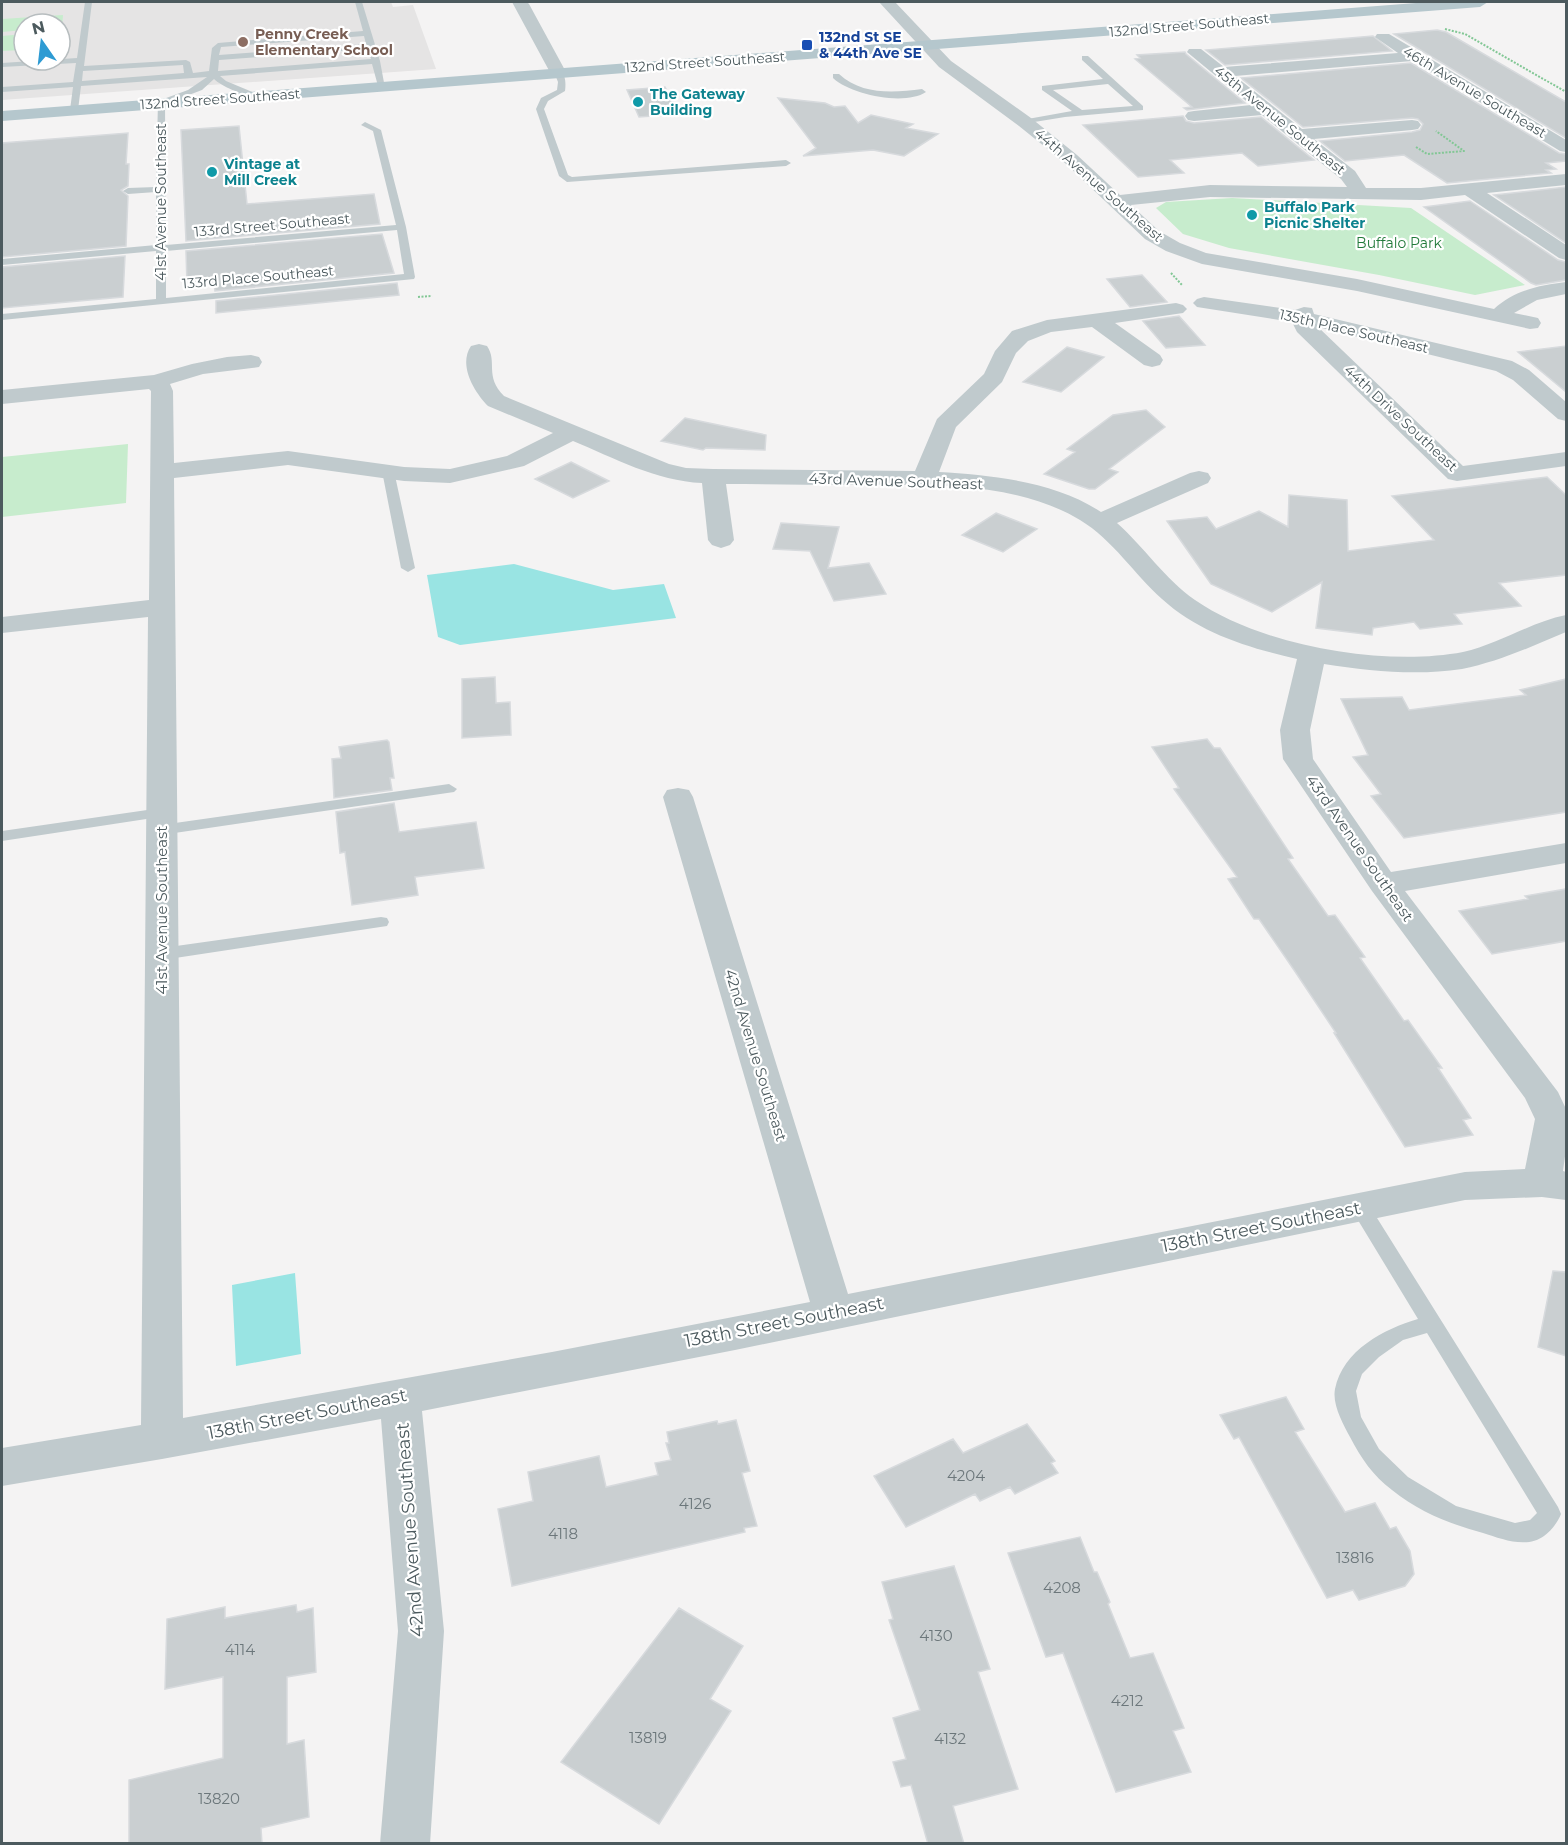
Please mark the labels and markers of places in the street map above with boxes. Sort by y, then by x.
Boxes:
place label: Penny Creek Elementary School [255,25,393,59]
place label: 132nd St SE & 44th Ave SE [819,28,922,62]
marker: Penny Creek Elementary School [236,35,250,49]
marker: 132nd St SE & 44th Ave SE [800,38,814,52]
place label: The Gateway Building [650,85,745,119]
marker: The Gateway Building [631,95,645,109]
place label: Vintage at Mill Creek [223,155,300,189]
marker: Vintage at Mill Creek [205,165,219,179]
place label: Buffalo Park Picnic Shelter [1264,198,1365,232]
marker: Buffalo Park Picnic Shelter [1245,208,1259,222]

